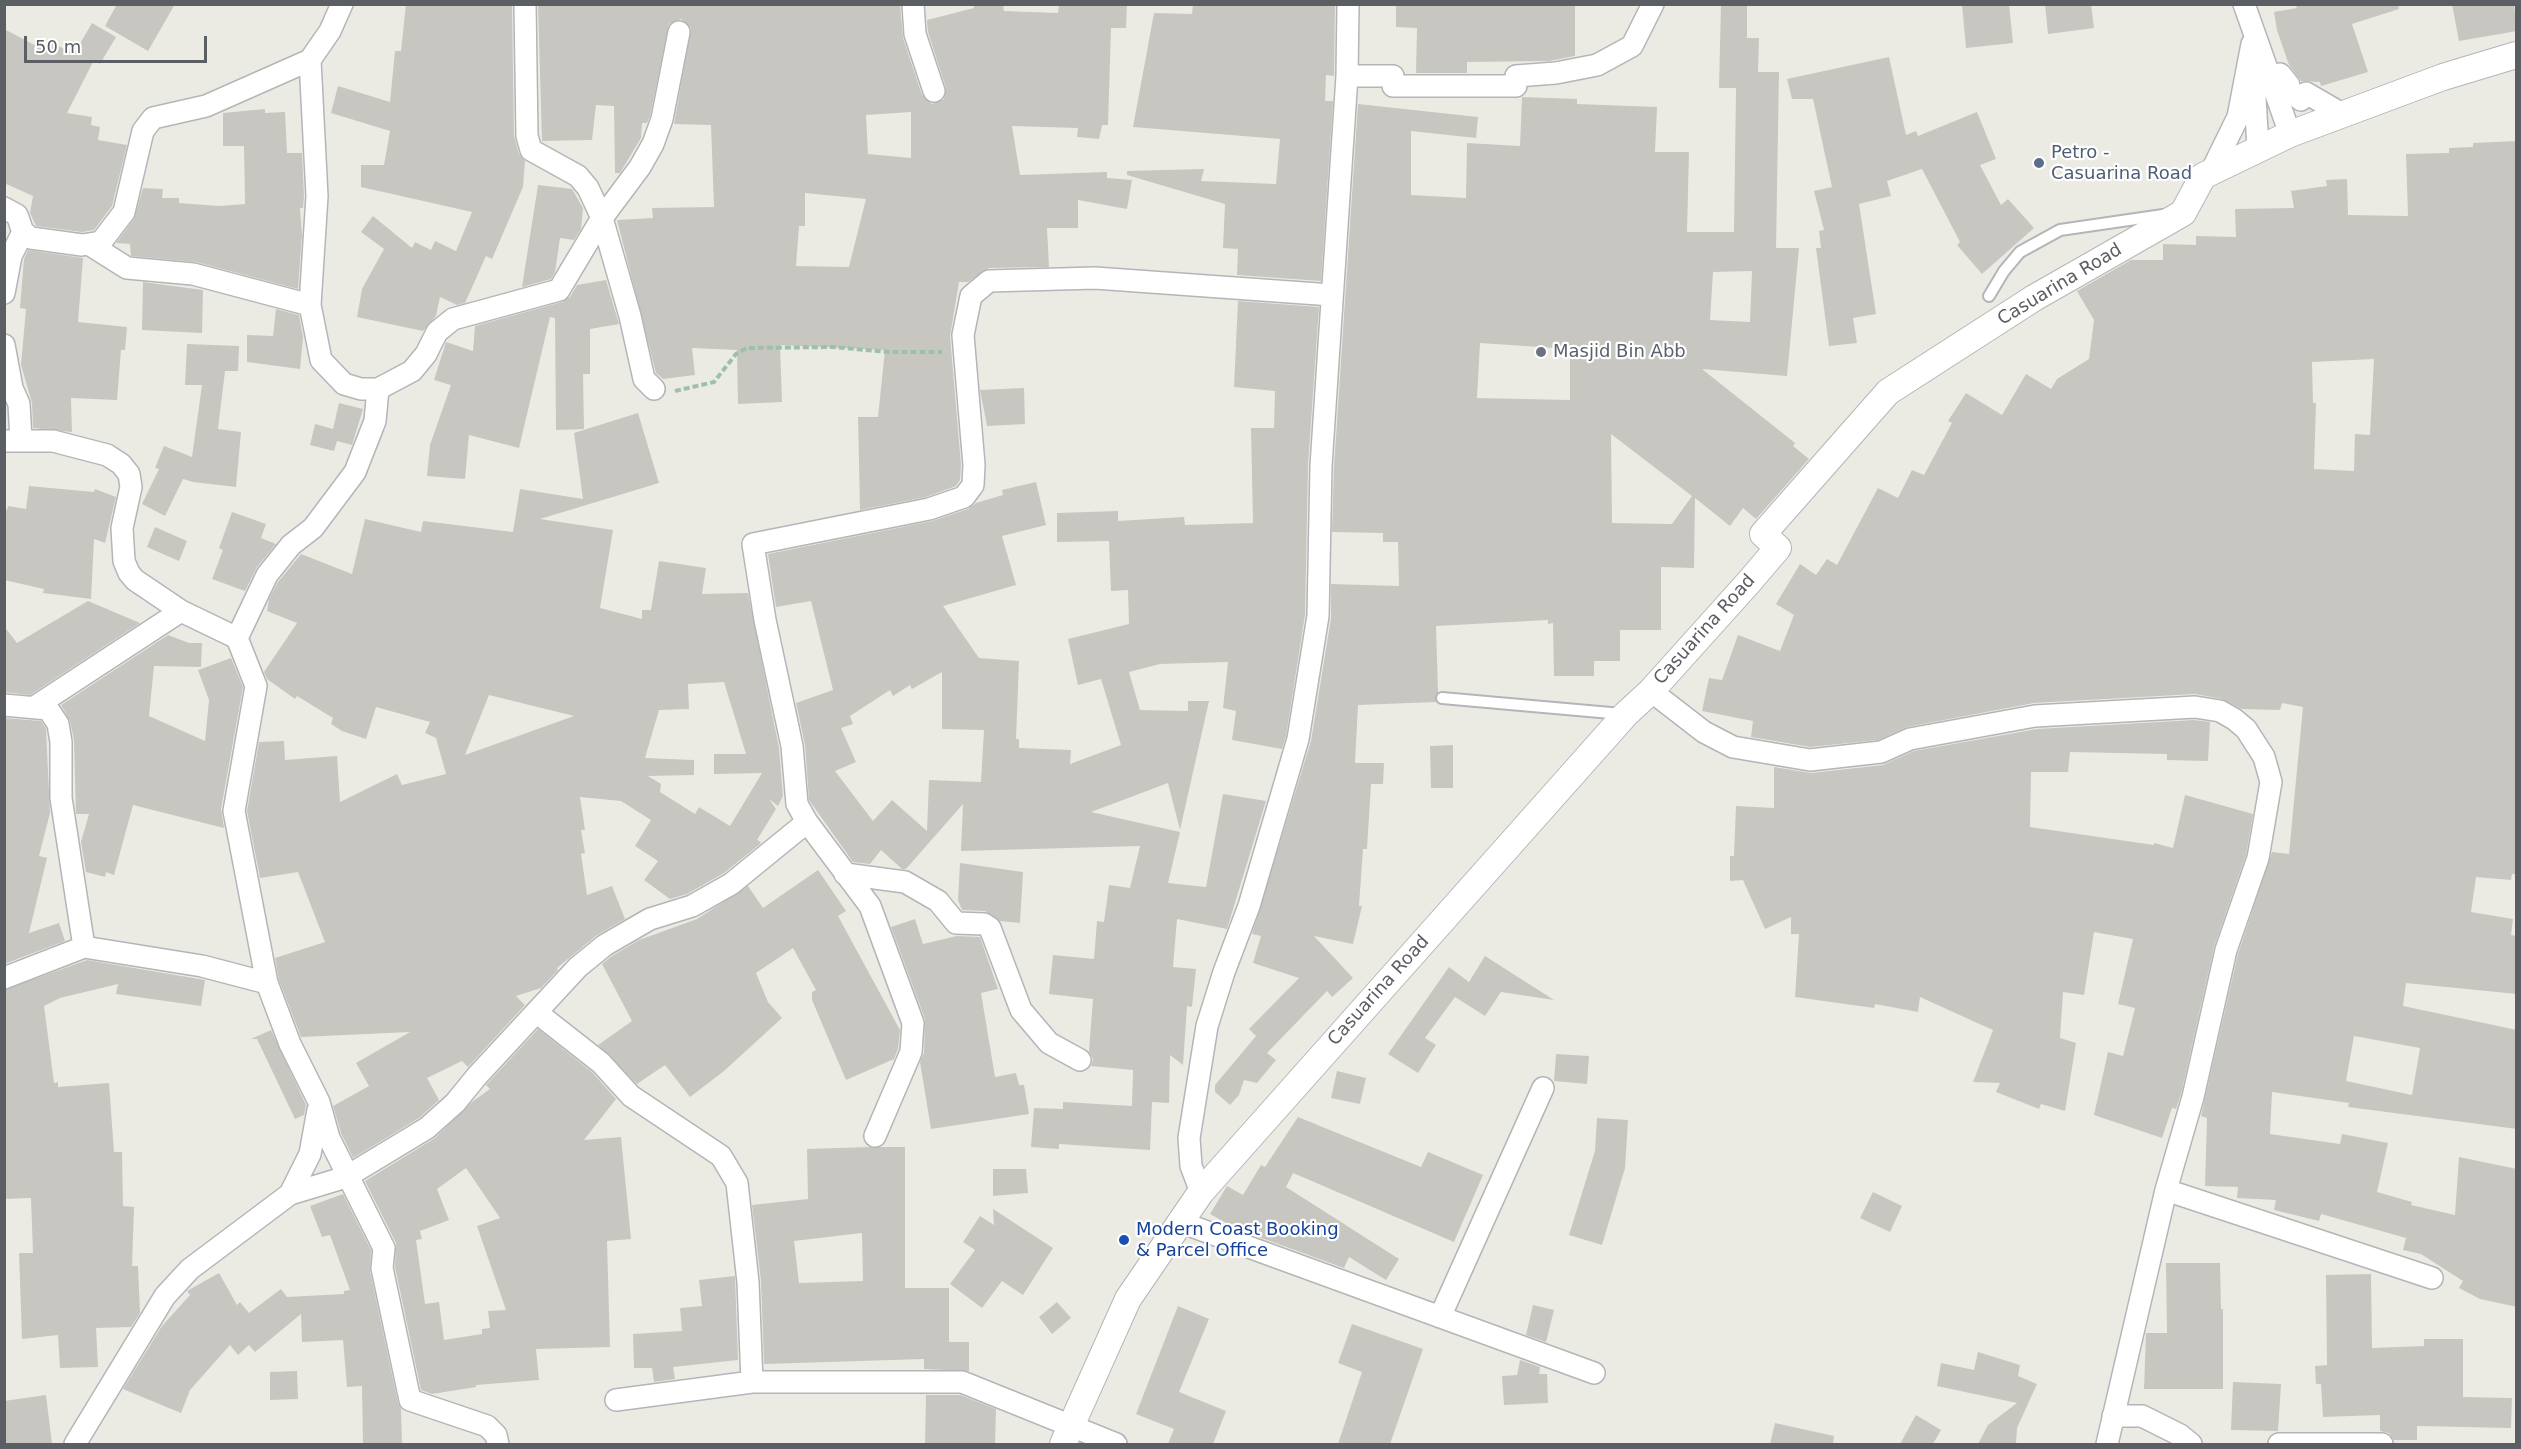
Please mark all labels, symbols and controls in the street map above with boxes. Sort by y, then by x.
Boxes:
scale bar [27,24,210,62]
text: 50 m [35,36,81,57]
place label: Petro - Casuarina Road [2051,142,2192,184]
marker: Petro - Casuarina Road [2032,156,2046,170]
street label: Casuarina Road [1994,239,2126,331]
place label: Masjid Bin Abb [1553,341,1686,363]
marker: Masjid Bin Abb [1534,345,1548,359]
street label: Casuarina Road [1650,570,1760,690]
street label: Casuarina Road [1324,931,1434,1051]
place label: Modern Coast Booking & Parcel Office [1136,1219,1339,1262]
marker: Modern Coast Booking & Parcel Office [1117,1233,1131,1247]

